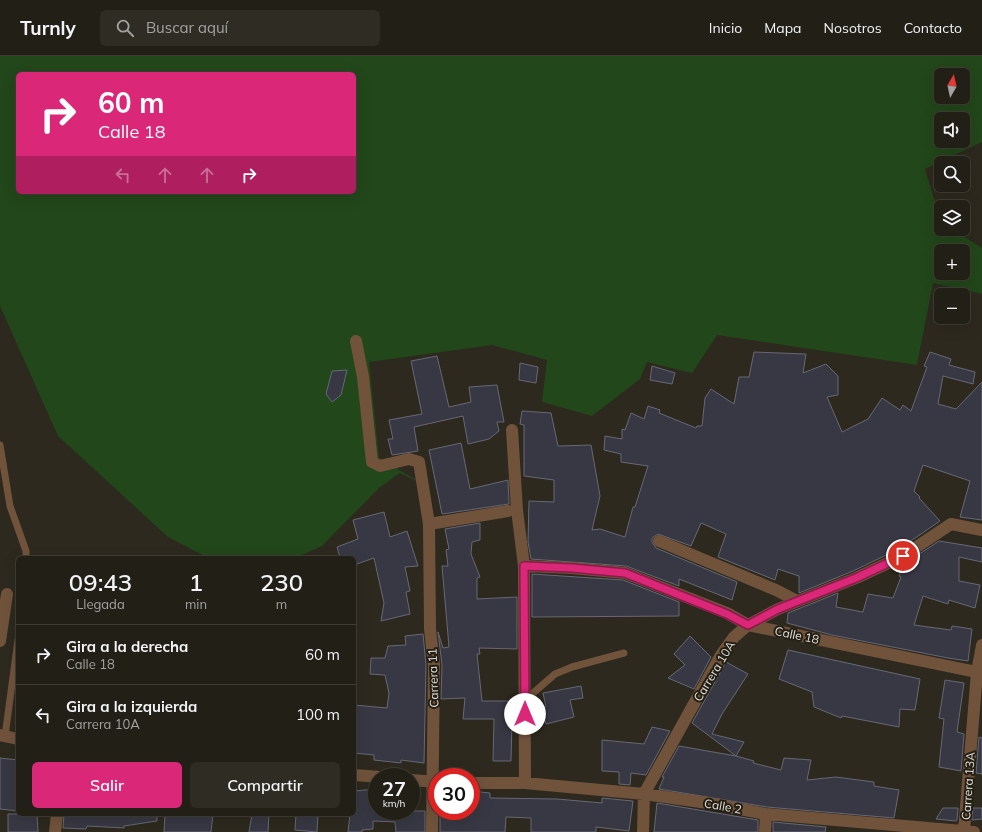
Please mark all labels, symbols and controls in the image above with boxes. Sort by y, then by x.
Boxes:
search box [100,10,380,46]
text: Turnly [20,16,76,40]
icon: search [114,17,136,39]
text: Buscar aquí [146,18,228,37]
text: Inicio [709,19,742,37]
text: Mapa [764,19,802,37]
text: Nosotros [824,19,882,37]
text: Contacto [904,19,962,37]
north arrow [934,68,970,104]
map controls [934,68,970,324]
text: 60 m [98,85,164,120]
icon: right [32,88,84,140]
button: sound [934,112,970,148]
text: Calle 18 [98,120,165,143]
button: search [934,156,970,192]
icon: left [112,164,134,186]
icon: ahead [154,164,176,186]
icon: ahead [196,164,218,186]
icon: right [238,164,260,186]
button: layers [934,200,970,236]
button: + [934,244,970,280]
button: − [934,288,970,324]
pin [886,539,920,573]
icon: arrive [892,545,914,567]
text: 09:43 [69,567,132,597]
text: 1 [189,567,203,597]
text: 230 [260,567,303,597]
text: Llegada [76,596,125,612]
text: min [185,596,207,612]
text: m [276,596,287,612]
street label: Calle 18 [773,623,821,647]
text: Gira a la derecha [66,637,188,656]
street label: Carrera 10A [690,638,738,704]
icon: right [32,644,54,666]
text: 60 m [305,645,340,664]
street label: Carrera 11 [424,648,442,708]
text: Calle 18 [66,656,115,672]
position arrow [504,693,546,735]
text: Gira a la izquierda [66,697,197,716]
icon: left [32,704,54,726]
text: 100 m [296,705,340,724]
text: Carrera 10A [66,716,140,732]
street label: Carrera 13A [958,751,978,821]
button: Salir [32,762,182,808]
button: Compartir [190,762,340,808]
speed limit sign: 30 [428,768,480,820]
text: 27 [382,776,406,801]
street label: Calle 2 [703,795,743,817]
text: km/h [383,797,405,810]

